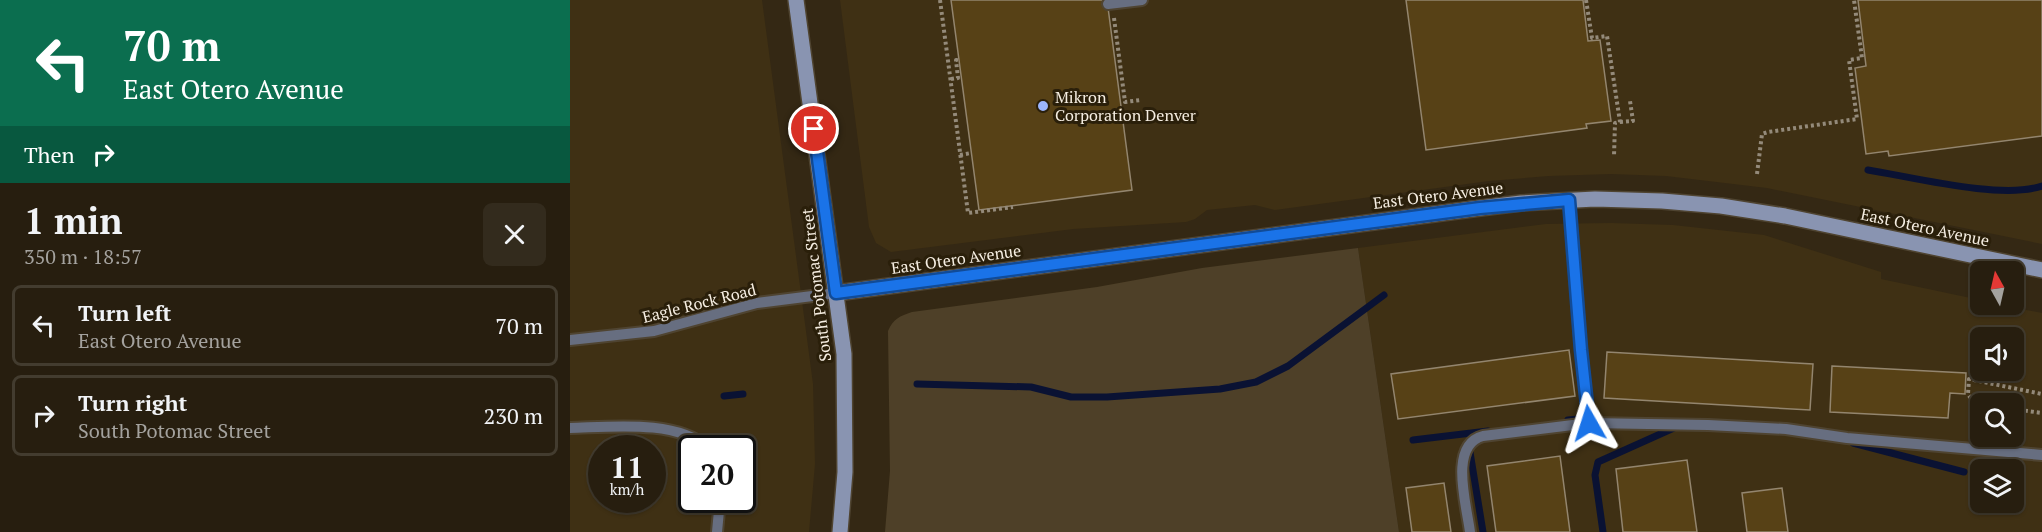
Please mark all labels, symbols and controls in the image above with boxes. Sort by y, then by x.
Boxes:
text: 70 m [123,17,221,73]
icon: left [24,24,102,102]
text: East Otero Avenue [123,71,344,107]
place label: Mikron Corporation Denver [1055,86,1197,126]
marker: Mikron Corporation Denver [1036,99,1050,113]
pin [788,103,839,154]
icon: arrive [797,112,830,145]
icon: right [87,138,120,171]
text: Then [24,140,75,169]
street label: East Otero Avenue [1372,176,1504,214]
text: 1 min [24,197,122,244]
button: close [483,203,546,266]
street label: East Otero Avenue [1859,203,1991,251]
street label: South Potomac Street [796,207,836,363]
street label: East Otero Avenue [890,239,1022,279]
text: 350 m · 18:57 [24,243,142,270]
north arrow [1970,261,2024,315]
map controls [1970,261,2024,513]
street label: Eagle Rock Road [640,278,758,328]
text: Turn left [78,298,171,327]
icon: left [27,309,60,342]
text: 70 m [495,311,543,340]
text: East Otero Avenue [78,327,242,354]
button: sound [1970,327,2024,381]
text: Turn right [78,388,187,417]
position arrow [1557,391,1621,455]
button: search [1970,393,2024,447]
icon: right [27,399,60,432]
text: 230 m [483,401,543,430]
text: South Potomac Street [78,417,271,444]
speed limit sign: 20 [678,435,756,513]
text: 11 [610,447,644,487]
button: layers [1970,459,2024,513]
text: km/h [610,479,644,499]

